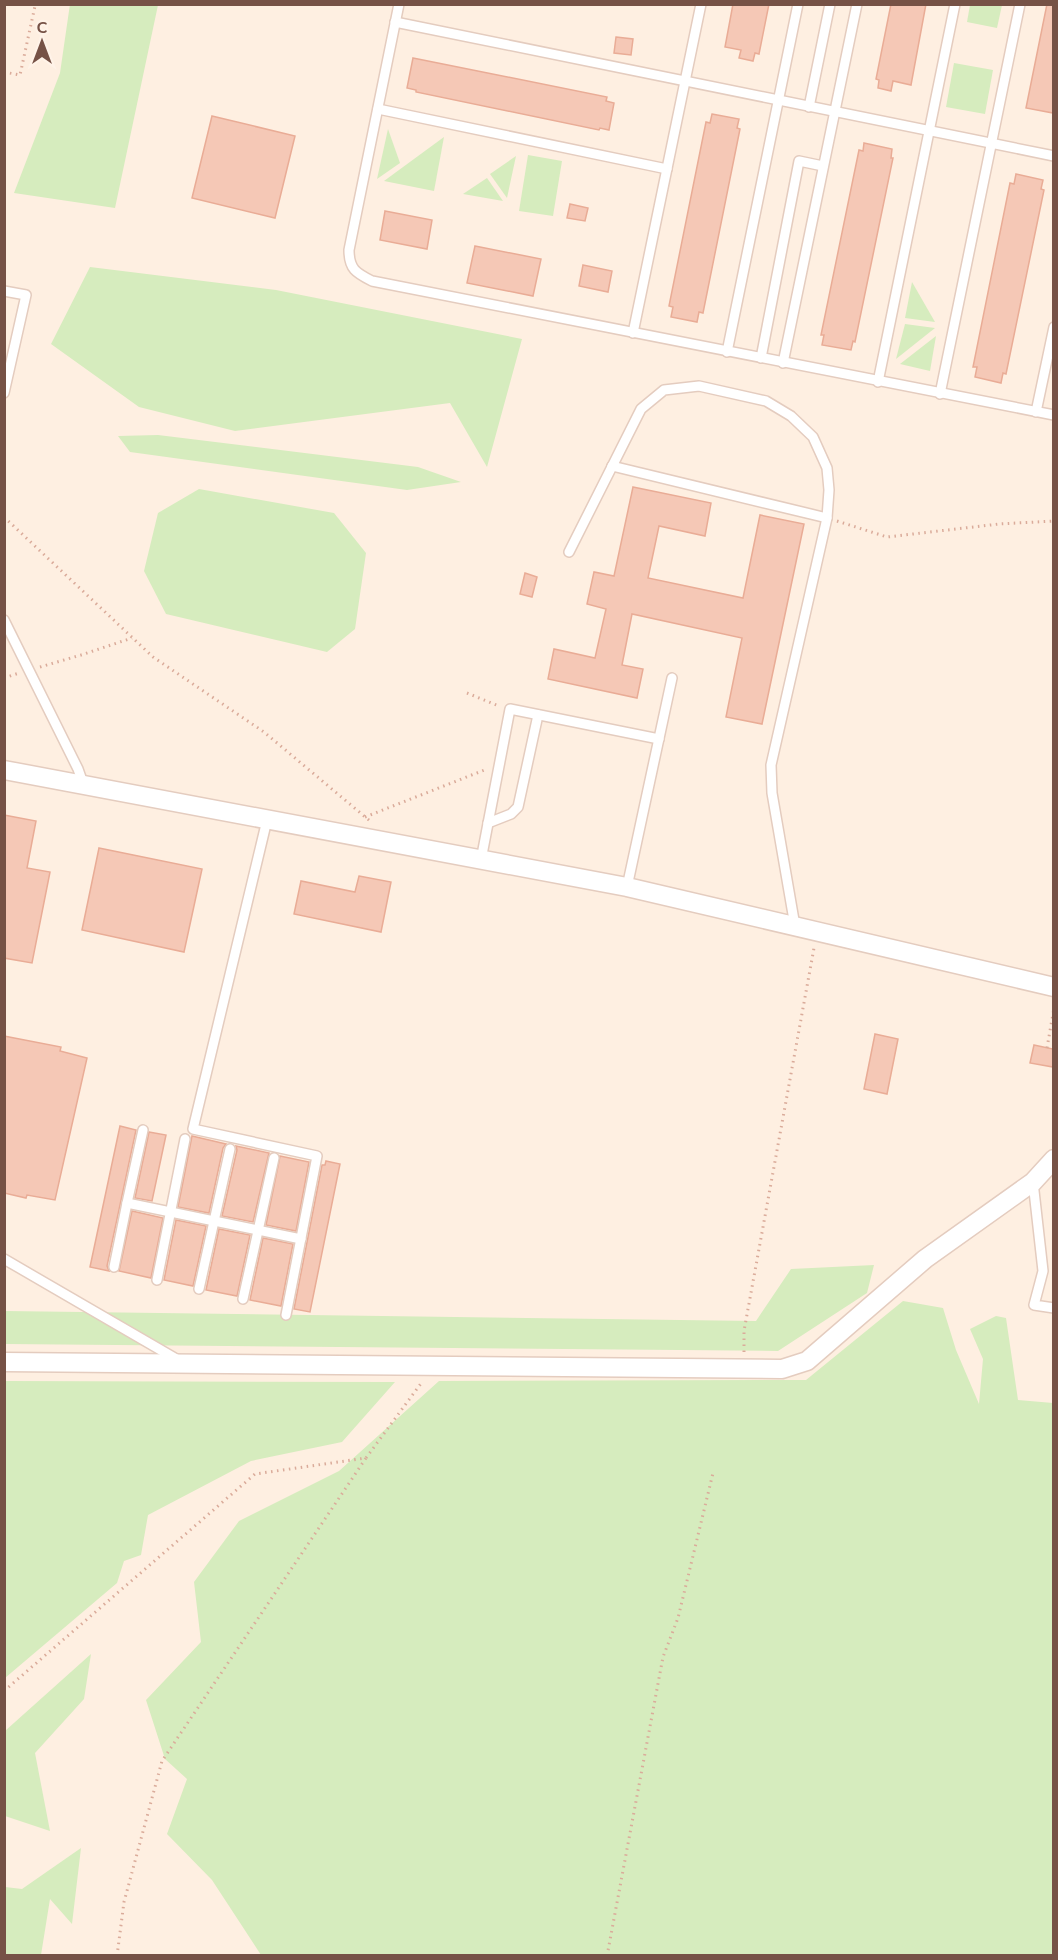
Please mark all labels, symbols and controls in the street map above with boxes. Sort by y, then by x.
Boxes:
north arrow [12,12,72,72]
text: С [37,17,48,39]

